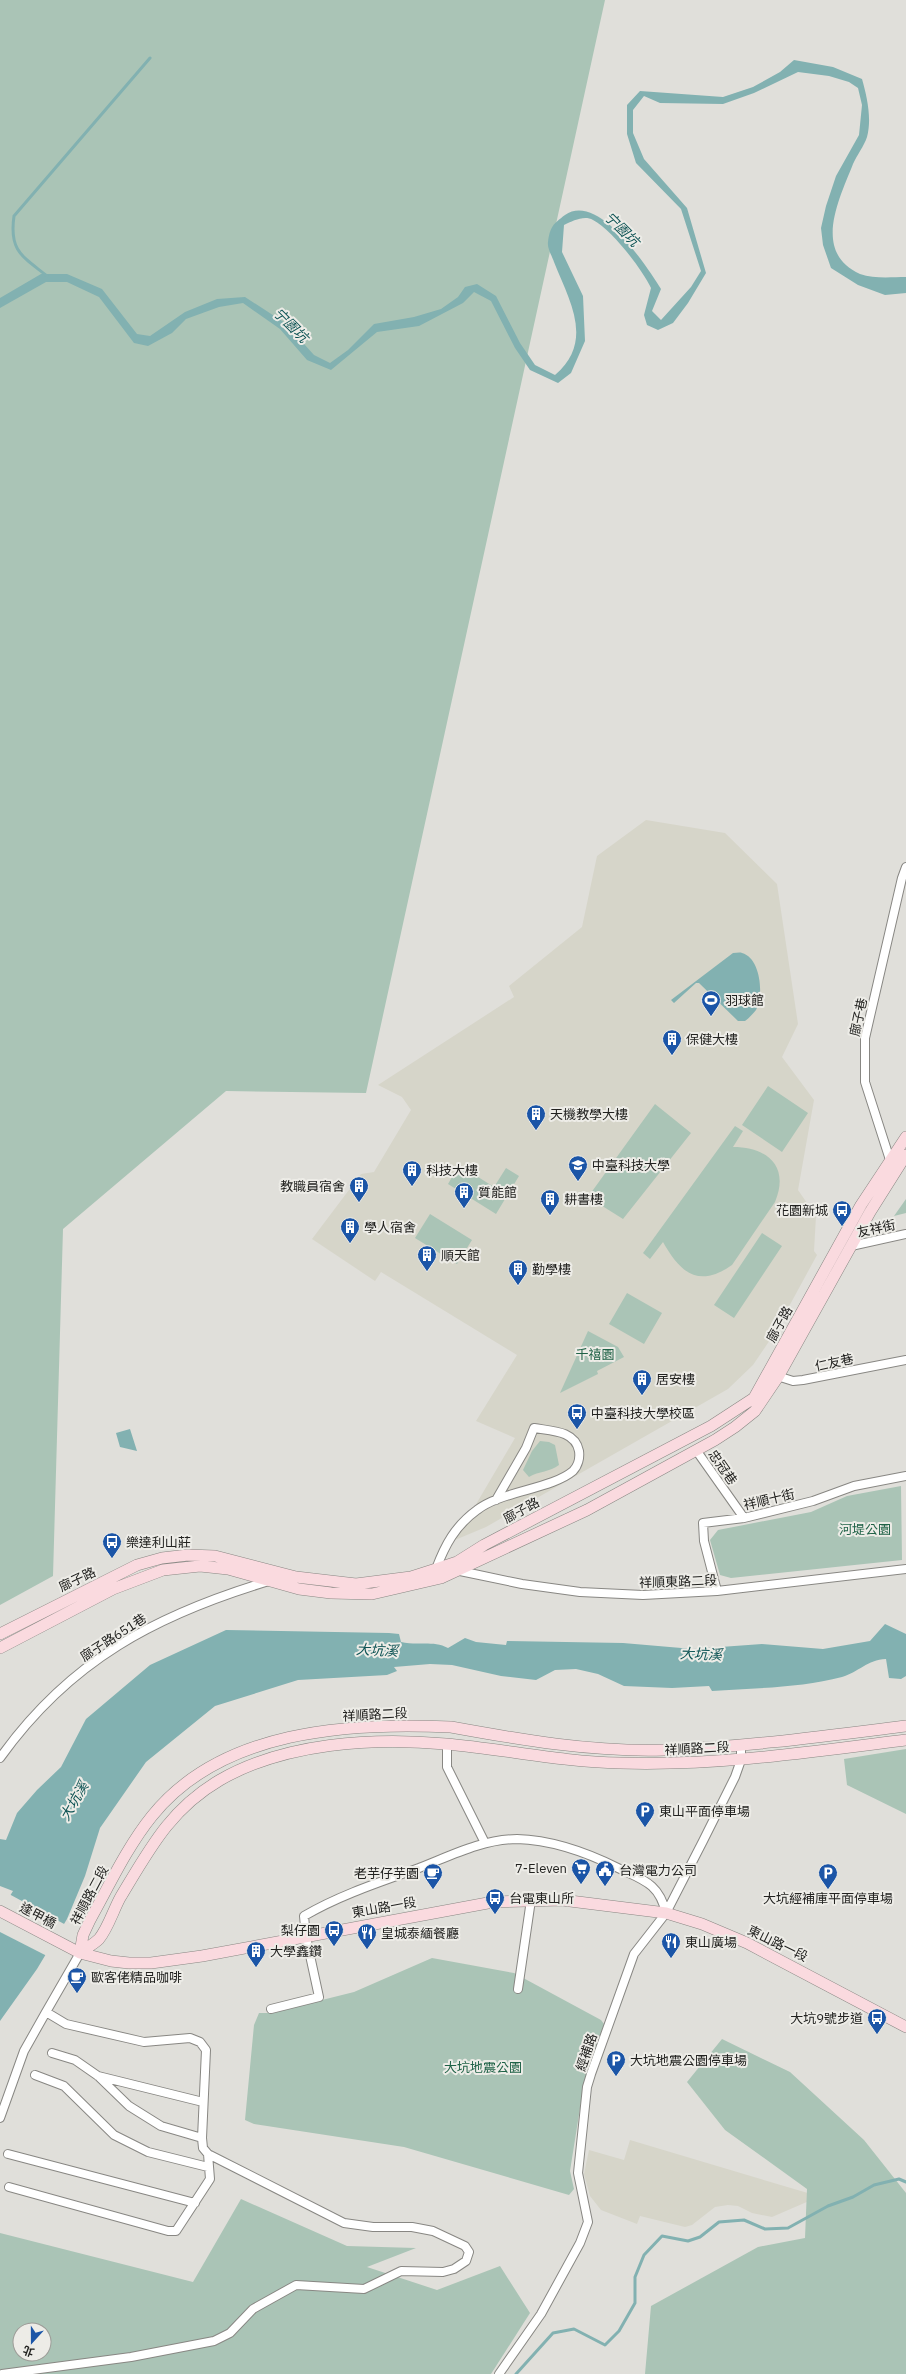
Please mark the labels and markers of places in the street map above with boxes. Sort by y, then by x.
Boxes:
sports icon: 羽球館 [700,989,722,1017]
place label: 羽球館 [725,992,764,1009]
building icon: 保健大樓 [661,1028,683,1056]
place label: 保健大樓 [686,1031,738,1048]
building icon: 天機教學大樓 [525,1103,547,1131]
place label: 天機教學大樓 [550,1106,628,1123]
school or university icon: 中臺科技大學 [567,1154,589,1182]
place label: 中臺科技大學 [592,1157,670,1174]
building icon: 科技大樓 [401,1159,423,1187]
place label: 科技大樓 [426,1162,478,1179]
building icon: 教職員宿舍 [348,1175,370,1203]
place label: 教職員宿舍 [280,1178,345,1195]
building icon: 質能館 [453,1181,475,1209]
place label: 質能館 [478,1184,517,1201]
building icon: 耕書樓 [539,1188,561,1216]
place label: 耕書樓 [564,1191,603,1208]
bus stop icon: 花園新城 [831,1199,853,1227]
place label: 花園新城 [776,1202,828,1219]
building icon: 學人宿舍 [339,1216,361,1244]
place label: 學人宿舍 [364,1219,416,1236]
building icon: 順天館 [416,1244,438,1272]
place label: 順天館 [441,1247,480,1264]
building icon: 勤學樓 [507,1258,529,1286]
place label: 勤學樓 [532,1261,571,1278]
building icon: 居安樓 [631,1368,653,1396]
place label: 居安樓 [656,1371,695,1388]
bus stop icon: 中臺科技大學校區 [566,1402,588,1430]
place label: 中臺科技大學校區 [591,1405,695,1422]
bus stop icon: 樂達利山莊 [101,1531,123,1559]
place label: 樂達利山莊 [126,1534,191,1551]
parking icon: 東山平面停車場 [634,1800,656,1828]
place label: 東山平面停車場 [659,1803,750,1820]
supermarket icon: 7-Eleven [570,1857,592,1885]
public building icon: 台灣電力公司 [594,1859,616,1887]
place label: 7-Eleven [515,1860,567,1877]
cafe icon: 老芋仔芋園 [422,1862,444,1890]
place label: 台灣電力公司 [619,1862,697,1879]
parking icon: 大坑經補庫平面停車場 [817,1862,839,1890]
place label: 老芋仔芋園 [354,1865,419,1882]
bus stop icon: 台電東山所 [484,1887,506,1915]
place label: 台電東山所 [509,1890,574,1907]
place label: 大坑經補庫平面停車場 [763,1890,893,1907]
bus stop icon: 梨仔園 [323,1919,345,1947]
place label: 梨仔園 [281,1922,320,1939]
restaurant icon: 皇城泰緬餐廳 [356,1922,378,1950]
place label: 皇城泰緬餐廳 [381,1925,459,1942]
restaurant icon: 東山廣場 [660,1931,682,1959]
place label: 東山廣場 [685,1934,737,1951]
building icon: 大學鑫鑽 [245,1940,267,1968]
place label: 大學鑫鑽 [270,1943,322,1960]
cafe icon: 歐客佬精品咖啡 [66,1966,88,1994]
place label: 歐客佬精品咖啡 [91,1969,182,1986]
bus stop icon: 大坑9號步道 [866,2007,888,2035]
place label: 大坑9號步道 [790,2010,863,2027]
parking icon: 大坑地震公園停車場 [605,2049,627,2077]
place label: 大坑地震公園停車場 [630,2052,747,2069]

